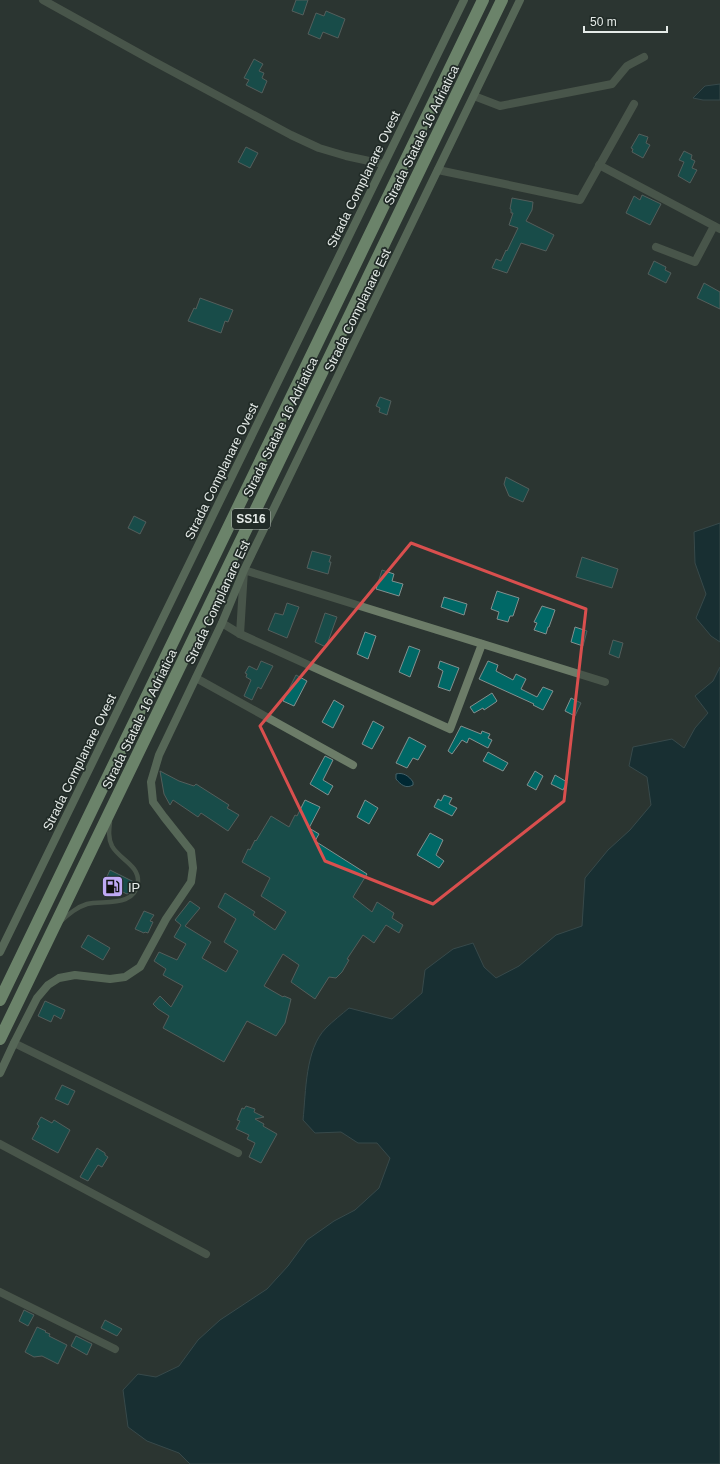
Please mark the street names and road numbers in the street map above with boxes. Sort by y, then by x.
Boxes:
street label: Strada Statale 16 Adriatica [381,62,462,208]
street label: Strada Complanare Ovest [324,108,403,250]
street label: Strada Complanare Est [321,246,394,374]
street label: Strada Statale 16 Adriatica [240,354,321,500]
street label: Strada Complanare Ovest [182,400,261,542]
road number: SS16 [232,509,270,529]
street label: Strada Complanare Est [182,537,253,667]
street label: Strada Statale 16 Adriatica [99,646,180,792]
street label: Strada Complanare Ovest [40,691,119,833]

